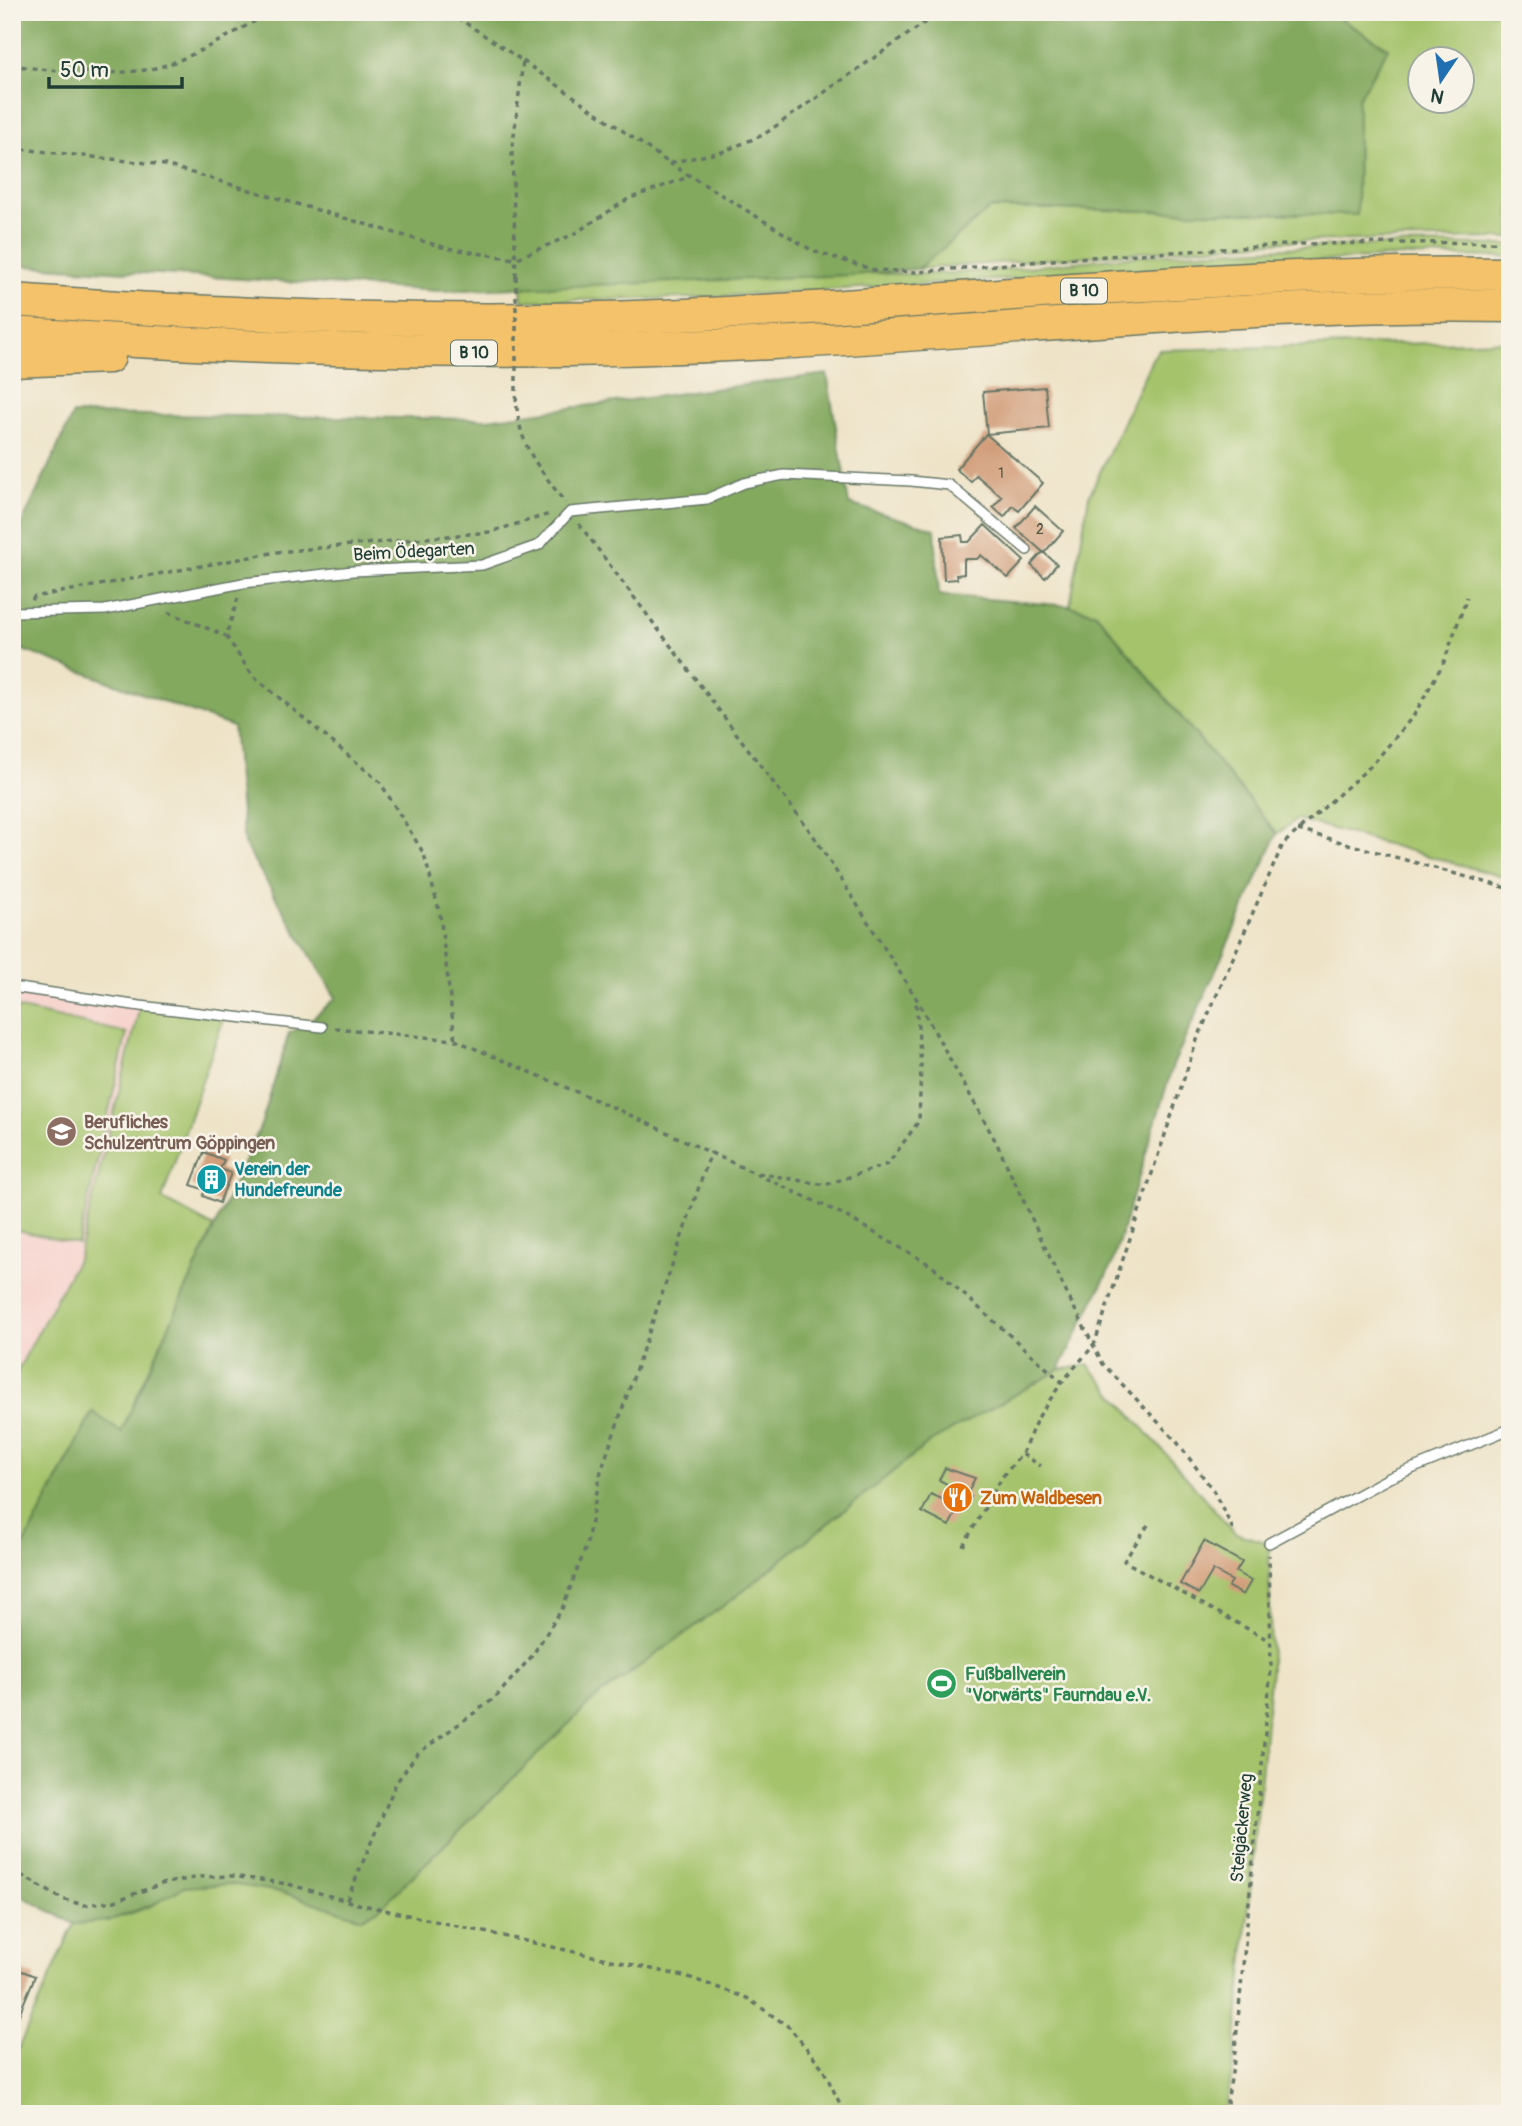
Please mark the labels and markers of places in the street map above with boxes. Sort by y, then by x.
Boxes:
place label: Berufliches Schulzentrum Göppingen [84,1111,275,1155]
school or university icon: Berufliches Schulzentrum Göppingen [44,1115,78,1149]
place label: Verein der Hundefreunde [234,1158,343,1202]
building icon: Verein der Hundefreunde [194,1162,228,1196]
restaurant icon: Zum Waldbesen [940,1481,974,1515]
place label: Zum Waldbesen [980,1487,1102,1510]
place label: Fußballverein "Vorwärts" Faurndau e.V. [965,1663,1151,1707]
sports icon: Fußballverein "Vorwärts" Faurndau e.V. [925,1667,959,1701]

